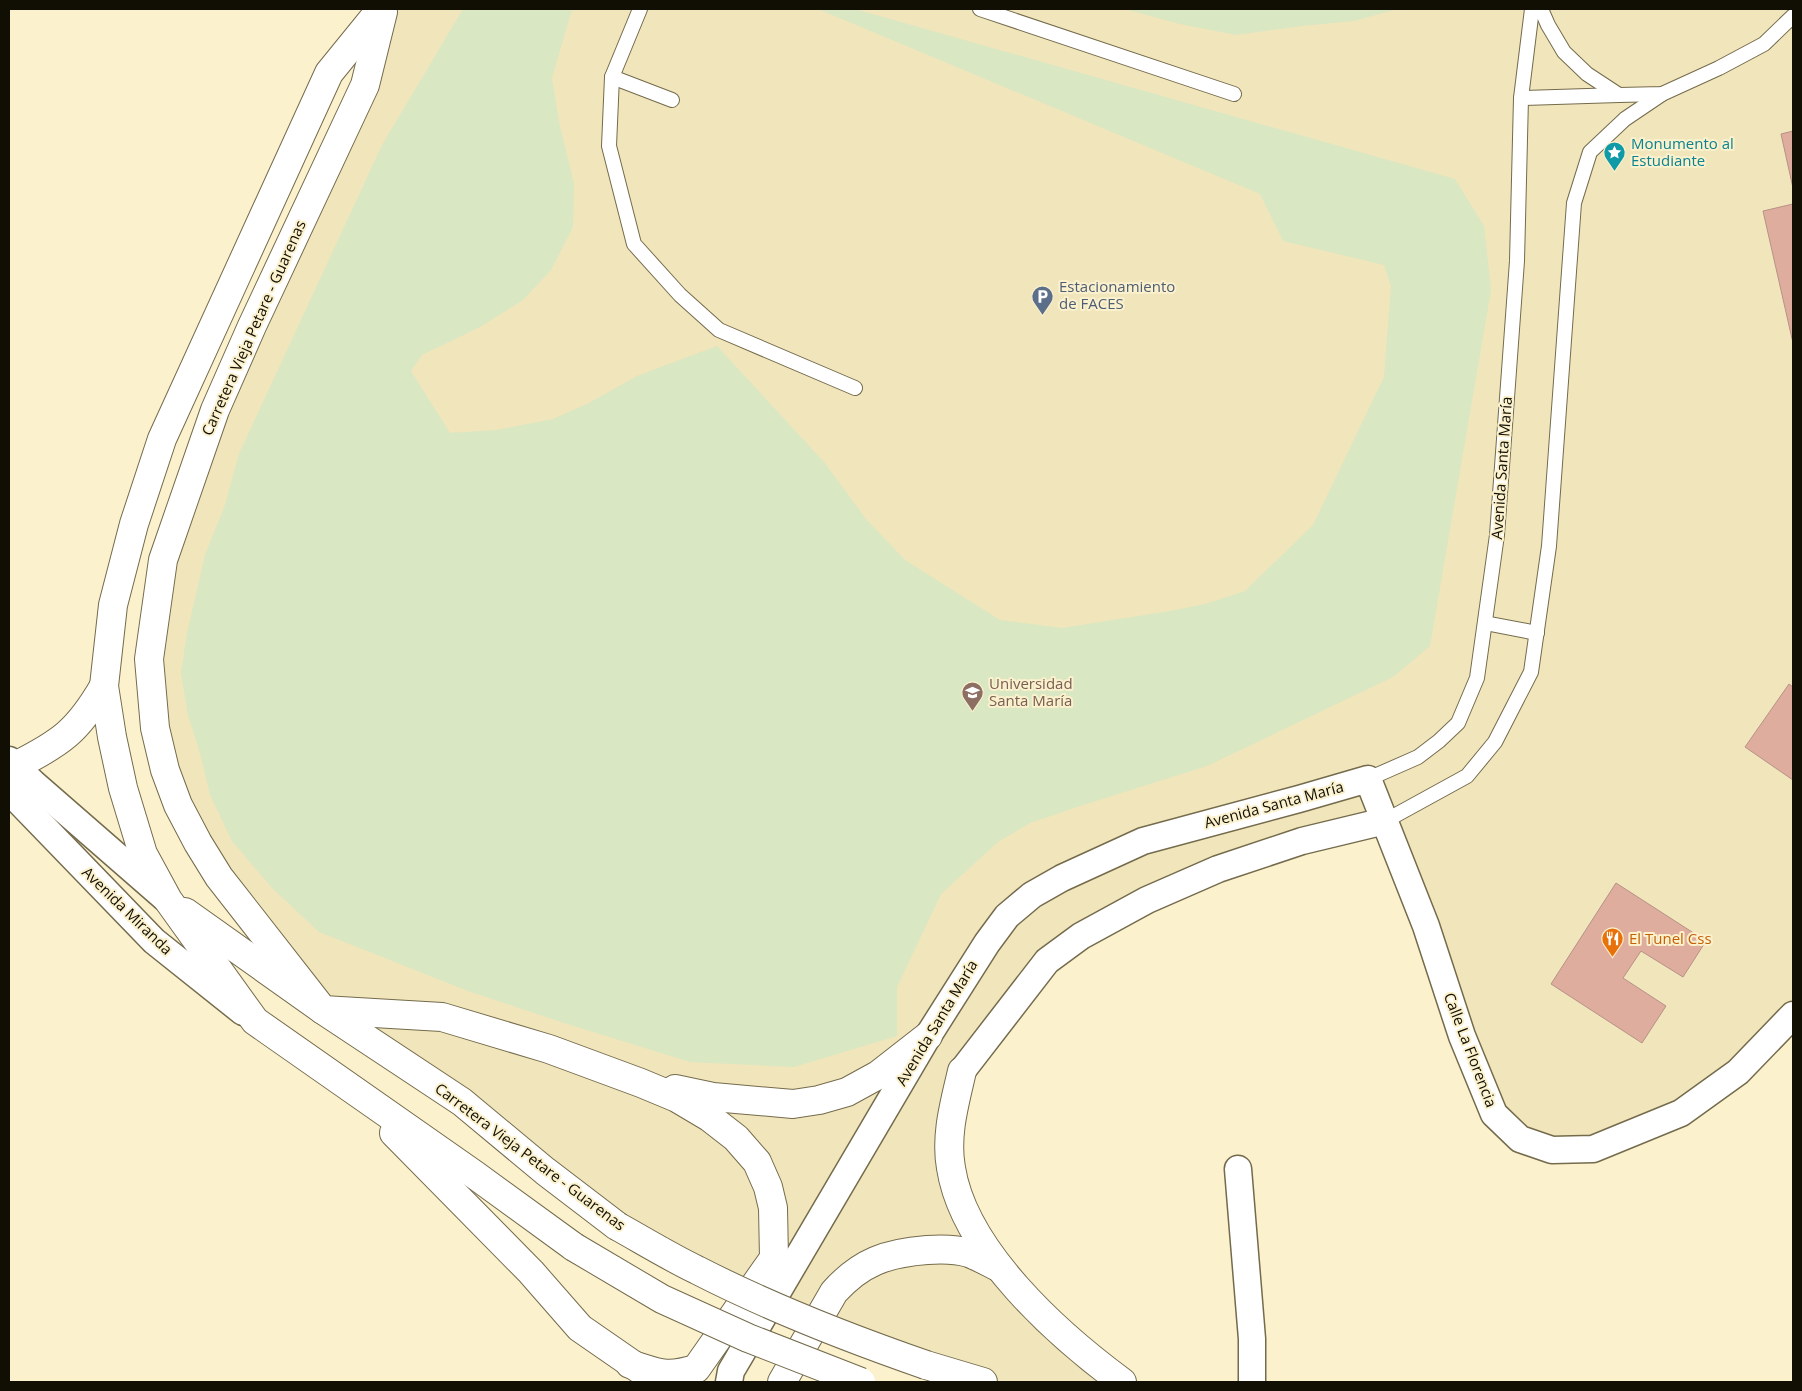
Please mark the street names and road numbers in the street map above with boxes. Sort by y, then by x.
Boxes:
street label: Carretera Vieja Petare - Guarenas [196,217,310,438]
street label: Avenida Santa María [1486,396,1516,540]
street label: Avenida Santa María [1202,776,1345,832]
street label: Avenida Miranda [78,862,177,959]
street label: Avenida Santa María [891,956,982,1089]
street label: Calle La Florencia [1440,989,1502,1110]
street label: Carretera Vieja Petare - Guarenas [431,1078,630,1235]

